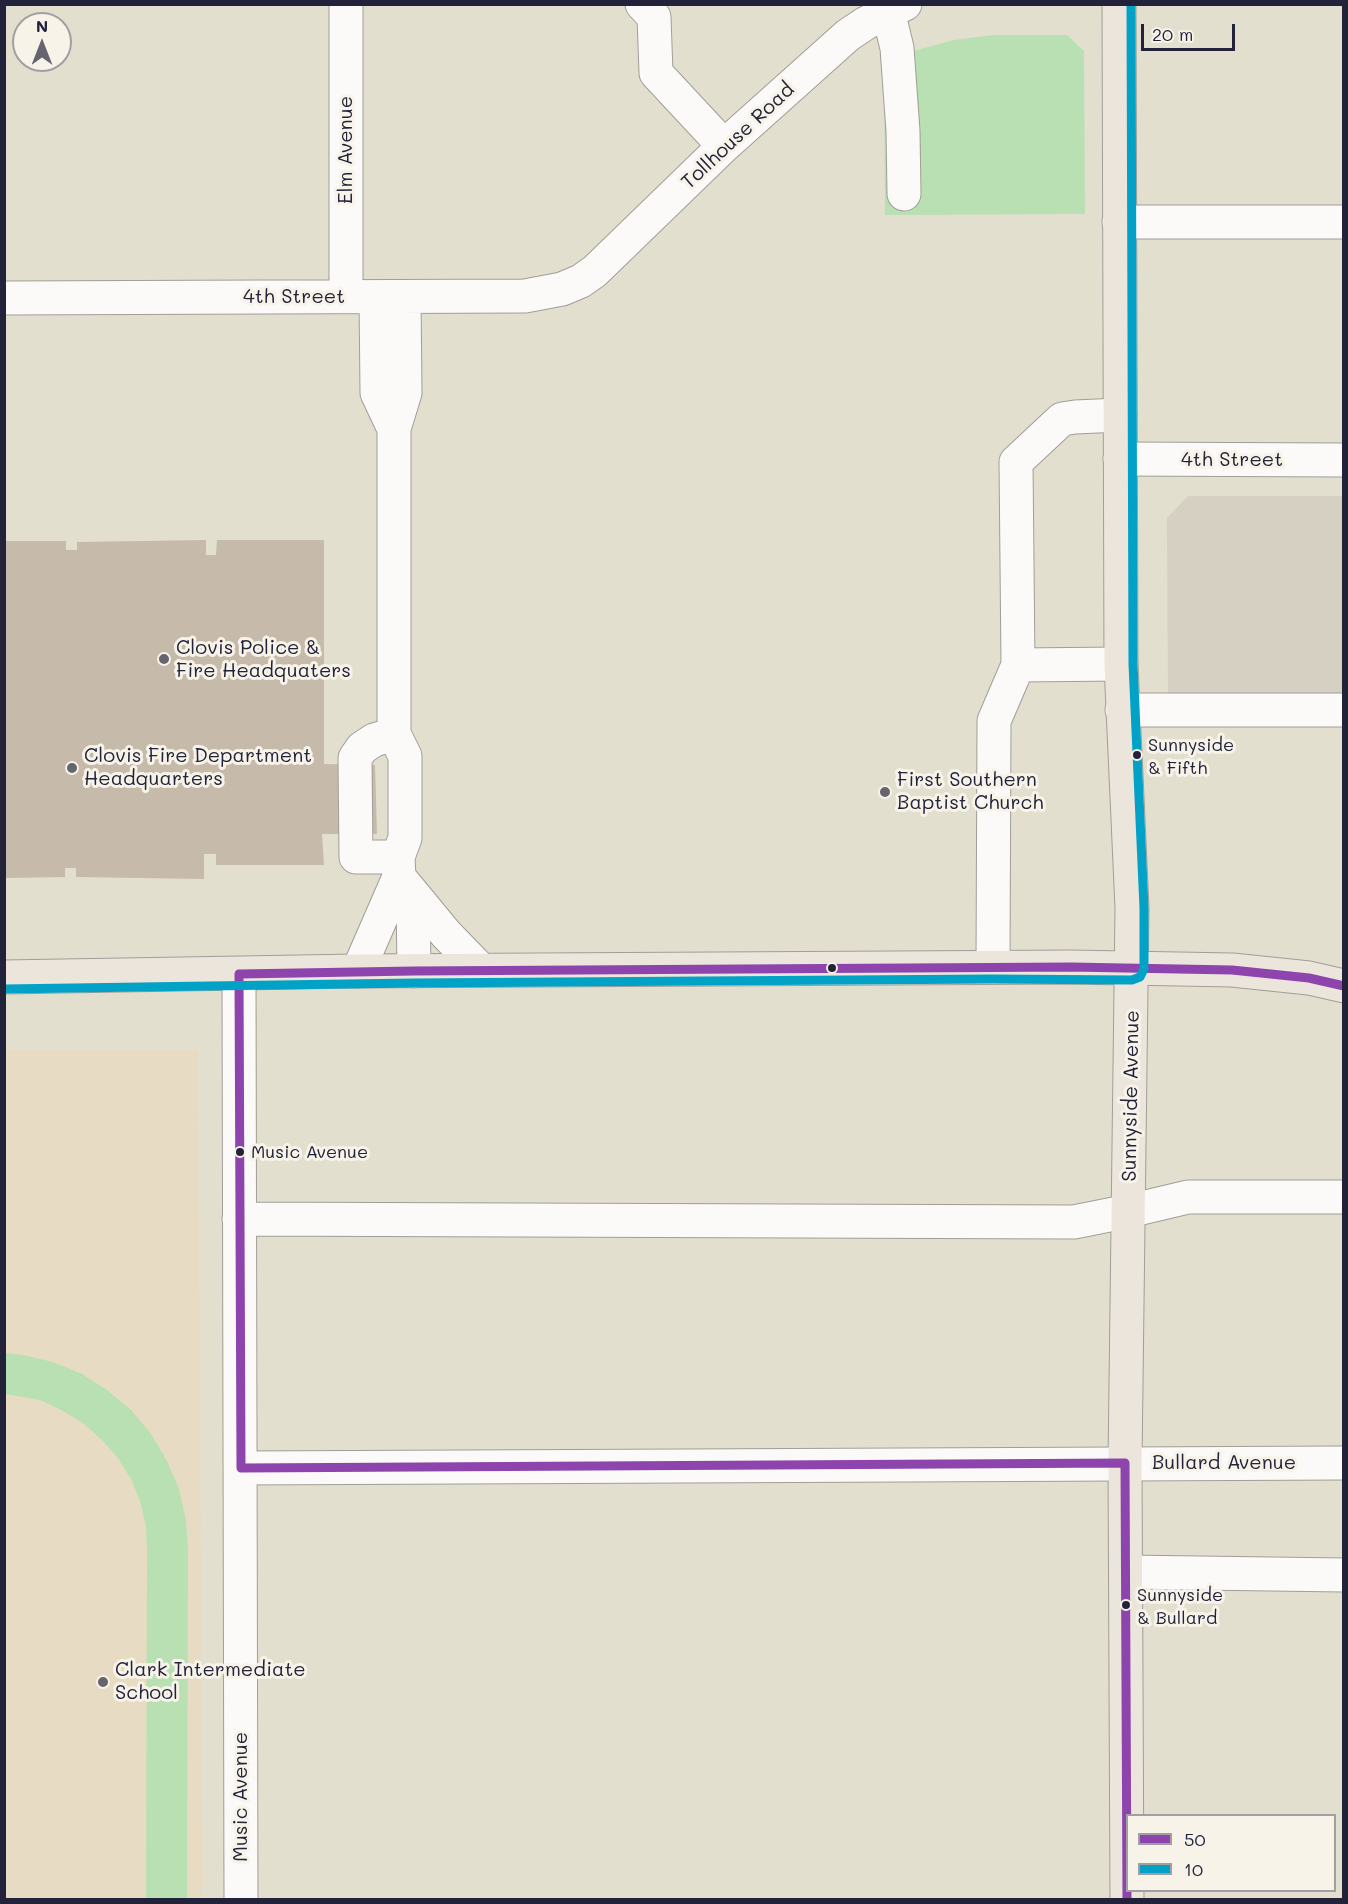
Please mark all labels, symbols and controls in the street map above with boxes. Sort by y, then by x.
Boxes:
north arrow [12,12,72,72]
scale bar [1144,12,1238,50]
text: N [36,15,48,36]
text: 20 m [1152,22,1193,46]
street label: Tollhouse Road [677,78,799,194]
street label: Elm Avenue [334,96,358,204]
street label: 4th Street [243,285,345,309]
street label: 4th Street [1181,448,1283,472]
place label: Clovis Police & Fire Headquaters [176,636,351,683]
marker: Clovis Police & Fire Headquaters [157,652,171,666]
place label: Sunnyside & Fifth [1148,734,1234,777]
place label: Clovis Fire Department Headquarters [84,744,312,791]
marker: Sunnyside & Fifth [1131,749,1143,761]
marker: Clovis Fire Department Headquarters [65,761,79,775]
place label: First Southern Baptist Church [897,768,1044,815]
marker: First Southern Baptist Church [878,785,892,799]
unlabelled marker [826,962,838,974]
street label: Sunnyside Avenue [1118,1010,1144,1182]
place label: Music Avenue [251,1141,368,1163]
marker: Music Avenue [234,1146,246,1158]
street label: Bullard Avenue [1152,1451,1296,1475]
place label: Sunnyside & Bullard [1137,1584,1223,1626]
marker: Sunnyside & Bullard [1120,1599,1132,1611]
place label: Clark Intermediate School [115,1658,306,1705]
marker: Clark Intermediate School [96,1675,110,1689]
street label: Music Avenue [229,1732,253,1862]
legend [1126,1814,1336,1892]
text: 50 [1184,1827,1206,1851]
text: 10 [1184,1857,1203,1881]

